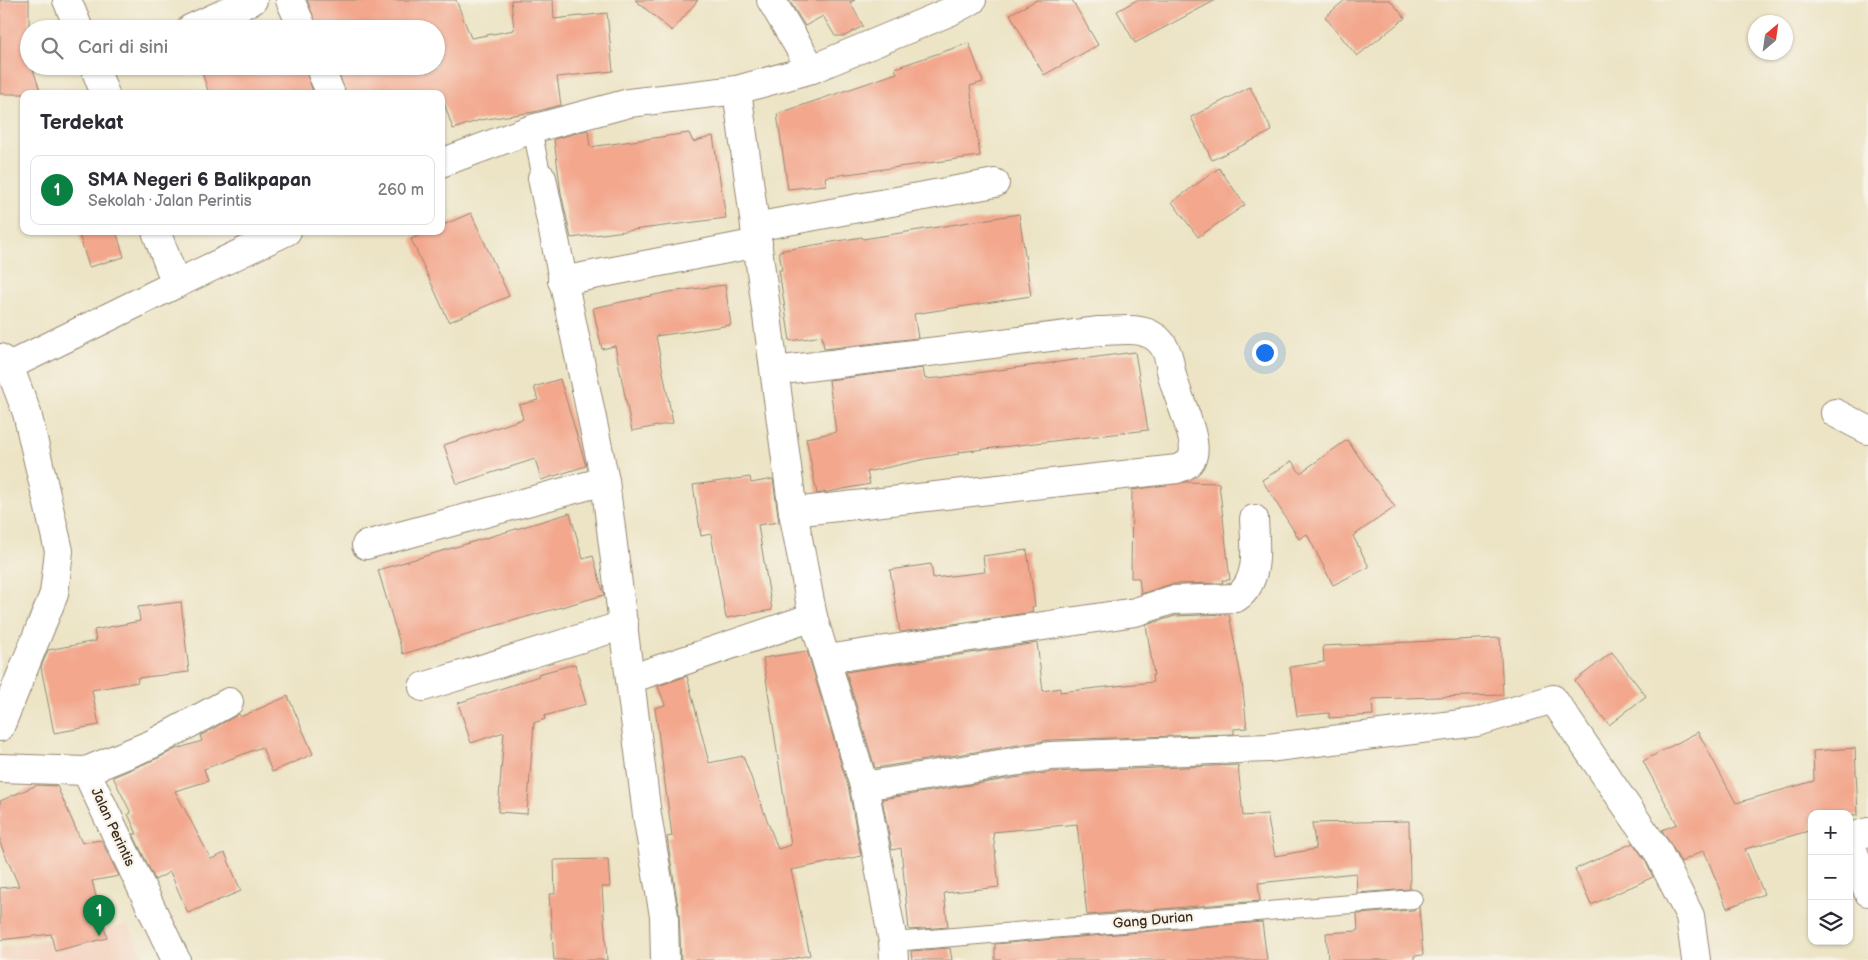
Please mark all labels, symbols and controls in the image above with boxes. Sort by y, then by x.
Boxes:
north arrow [1748,15,1793,60]
search box [20,20,445,75]
icon: search [38,34,66,62]
text: Cari di sini [78,36,168,59]
text: Terdekat [40,110,124,135]
text: SMA Negeri 6 Balikpapan [88,169,311,192]
text: 1 [54,181,60,200]
text: 260 m [378,181,424,200]
text: Sekolah · Jalan Perintis [88,192,252,211]
your location [1252,340,1278,366]
street label: Jalan Perintis [87,785,139,869]
map controls [1808,810,1853,945]
button: + [1808,810,1853,855]
button: − [1808,855,1853,900]
pin: 1 [83,895,115,936]
button: layers [1808,900,1853,945]
street label: Gang Durian [1112,908,1194,932]

